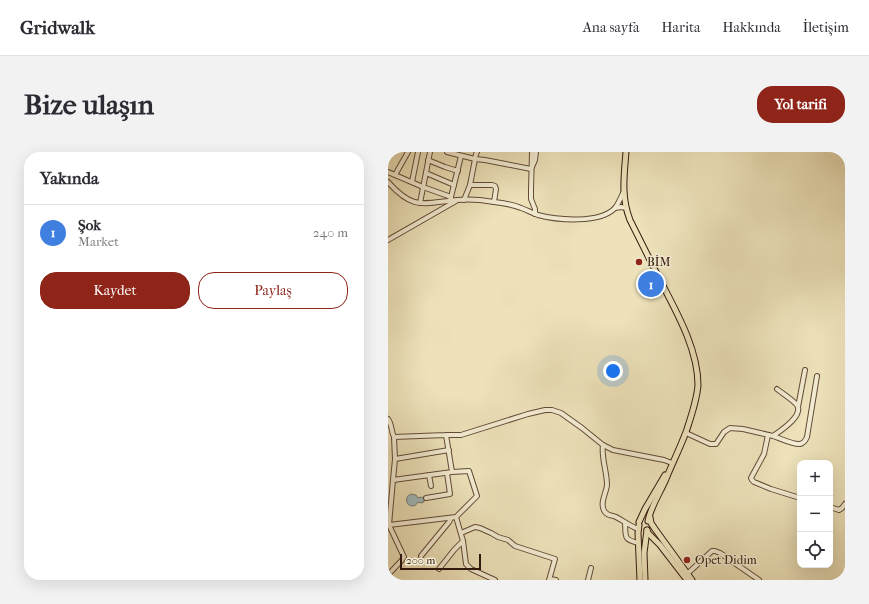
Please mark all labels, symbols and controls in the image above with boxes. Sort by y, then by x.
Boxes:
text: Gridwalk [20,17,95,39]
text: Ana sayfa [583,19,639,36]
text: Harita [661,19,700,36]
text: Hakkında [722,19,781,36]
text: İletişim [803,19,849,36]
button: Yol tarifi [757,86,845,123]
text: Bize ulaşın [24,88,154,121]
text: Yakında [40,168,99,188]
text: Şok [78,216,101,234]
text: 1 [51,225,55,240]
text: 240 m [313,225,348,240]
text: Market [78,234,119,249]
place label: BİM [647,254,670,269]
marker: BİM [634,257,644,267]
pin: 1 [638,269,664,299]
button: Kaydet [40,272,190,309]
button: Paylaş [198,272,348,309]
your location [603,361,623,381]
map controls [797,460,833,568]
button: + [797,460,833,496]
button: − [797,496,833,532]
button: locate [797,532,833,568]
scale bar [400,552,481,571]
place label: Opet Didim [695,553,757,567]
text: 200 m [406,554,435,567]
marker: Opet Didim [682,555,692,565]

